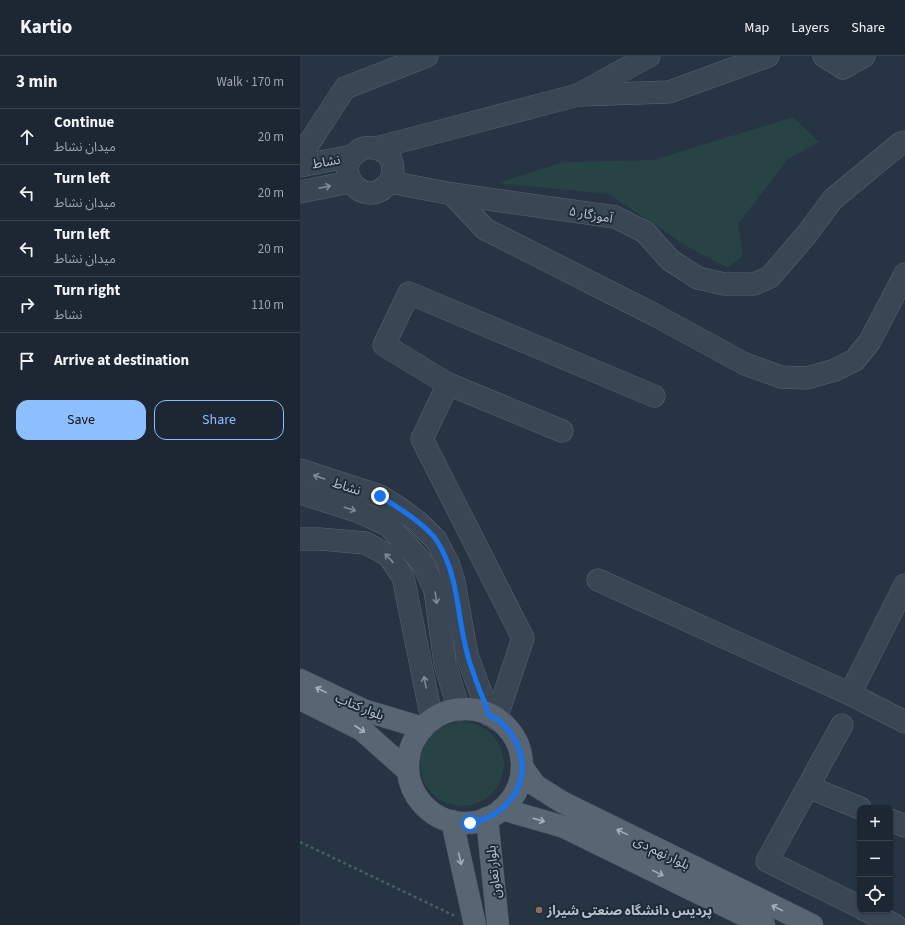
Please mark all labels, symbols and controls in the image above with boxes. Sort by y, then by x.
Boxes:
text: Kartio [20,14,72,41]
text: Map [744,18,769,38]
text: Layers [791,18,829,38]
text: Share [851,18,885,38]
text: 3 min [16,70,57,94]
text: Walk · 170 m [216,73,284,91]
text: Continue [54,112,114,133]
icon: ahead [16,126,38,148]
text: 20 m [258,128,284,146]
text: میدان نشاط [54,138,116,156]
street label: نشاط [311,151,342,173]
text: Turn left [54,168,110,189]
icon: left [16,182,38,204]
one-way arrow [318,182,331,190]
text: 20 m [258,184,284,202]
text: میدان نشاط [54,194,116,212]
street label: آموزگار ۵ [567,202,615,228]
text: Turn left [54,224,110,245]
icon: left [16,238,38,260]
text: 20 m [258,240,284,258]
text: میدان نشاط [54,250,116,268]
text: Turn right [54,280,120,301]
icon: right [16,294,38,316]
text: 110 m [251,296,284,314]
text: نشاط [54,306,83,324]
icon: arrive [16,350,38,372]
text: Arrive at destination [54,350,189,371]
button: Save [16,400,146,440]
button: Share [154,400,284,440]
one-way arrow [313,473,326,480]
street label: نشاط [330,474,363,500]
route end [371,487,389,505]
one-way arrow [344,506,356,514]
one-way arrow [385,553,394,563]
one-way arrow [432,591,440,604]
one-way arrow [420,675,428,688]
one-way arrow [315,686,327,693]
street label: بلوار کتاب [333,689,387,725]
one-way arrow [354,726,366,734]
map controls [857,805,893,913]
button: + [857,805,893,841]
route start [461,814,479,832]
one-way arrow [533,817,546,824]
one-way arrow [617,828,629,835]
street label: بلوار نهم دی [630,832,693,875]
button: − [857,841,893,877]
street label: بلوار تعاون [482,845,506,899]
one-way arrow [457,853,465,866]
one-way arrow [652,870,664,877]
button: locate [857,877,893,913]
place label: پردیس دانشگاه صنعتی شیراز [546,902,712,920]
one-way arrow [771,904,783,911]
marker: پردیس دانشگاه صنعتی شیراز [534,905,544,915]

